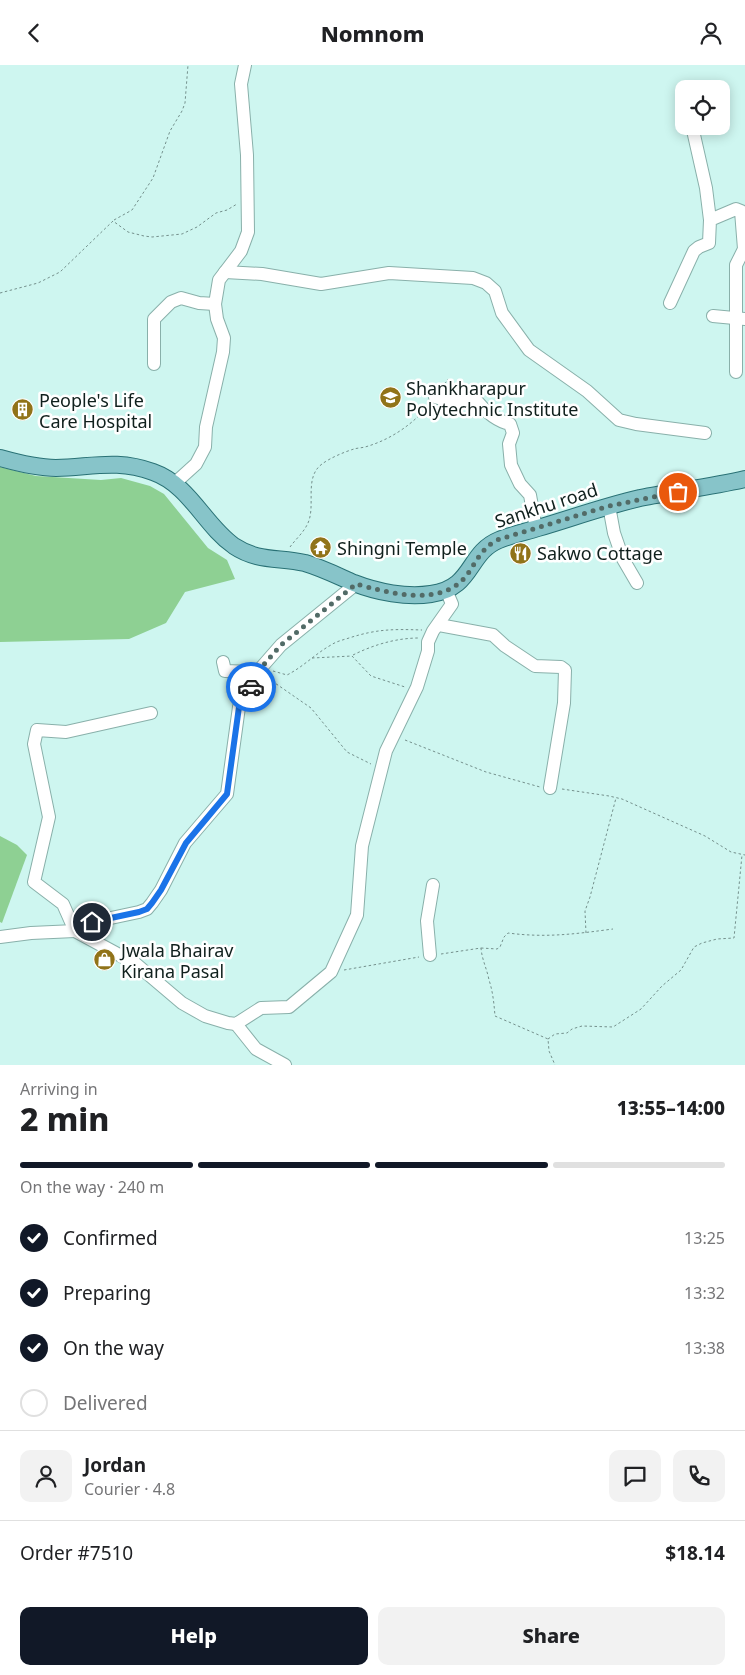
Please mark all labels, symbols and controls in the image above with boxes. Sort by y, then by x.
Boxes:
text: Nomnom [321,18,424,48]
icon: back [20,19,48,47]
icon: person [697,19,725,47]
map controls [675,80,730,135]
button: locate [675,80,730,135]
place label: Shankharapur Polytechnic Institute [406,376,578,421]
school or university icon: Shankharapur Polytechnic Institute [378,386,402,410]
place label: People's Life Care Hospital [39,388,152,433]
building icon: People's Life Care Hospital [11,398,35,422]
pin [657,471,699,513]
street label: Sankhu road [492,477,600,533]
icon: bag [664,478,692,506]
temple icon: Shingni Temple [309,536,333,560]
place label: Shingni Temple [337,536,467,560]
restaurant icon: Sakwo Cottage [509,541,533,565]
place label: Sakwo Cottage [537,541,663,565]
courier [226,662,276,712]
icon: car [237,673,265,701]
pin [71,901,113,943]
icon: home [78,908,106,936]
place label: Jwala Bhairav Kirana Pasal [119,938,234,983]
shop icon: Jwala Bhairav Kirana Pasal [93,948,117,972]
text: Arriving in [20,1078,98,1100]
text: 13:55–14:00 [617,1095,725,1121]
text: 2 min [20,1097,109,1140]
text: On the way · 240 m [20,1176,164,1198]
icon: check [20,1224,48,1252]
text: Confirmed [63,1225,158,1251]
text: 13:25 [684,1227,725,1249]
icon: check [20,1279,48,1307]
text: Preparing [63,1280,151,1306]
text: 13:32 [684,1282,725,1304]
icon: check [20,1334,48,1362]
text: On the way [63,1335,164,1361]
text: 13:38 [684,1337,725,1359]
text: Delivered [63,1390,148,1416]
button: person [20,1450,72,1502]
button: chat [609,1450,661,1502]
button: phone [673,1450,725,1502]
text: Jordan [84,1452,146,1478]
text: Courier · 4.8 [84,1478,175,1500]
text: Order #7510 [20,1540,133,1566]
text: $18.14 [665,1540,725,1566]
button: Help [20,1607,368,1665]
button: Share [378,1607,725,1665]

